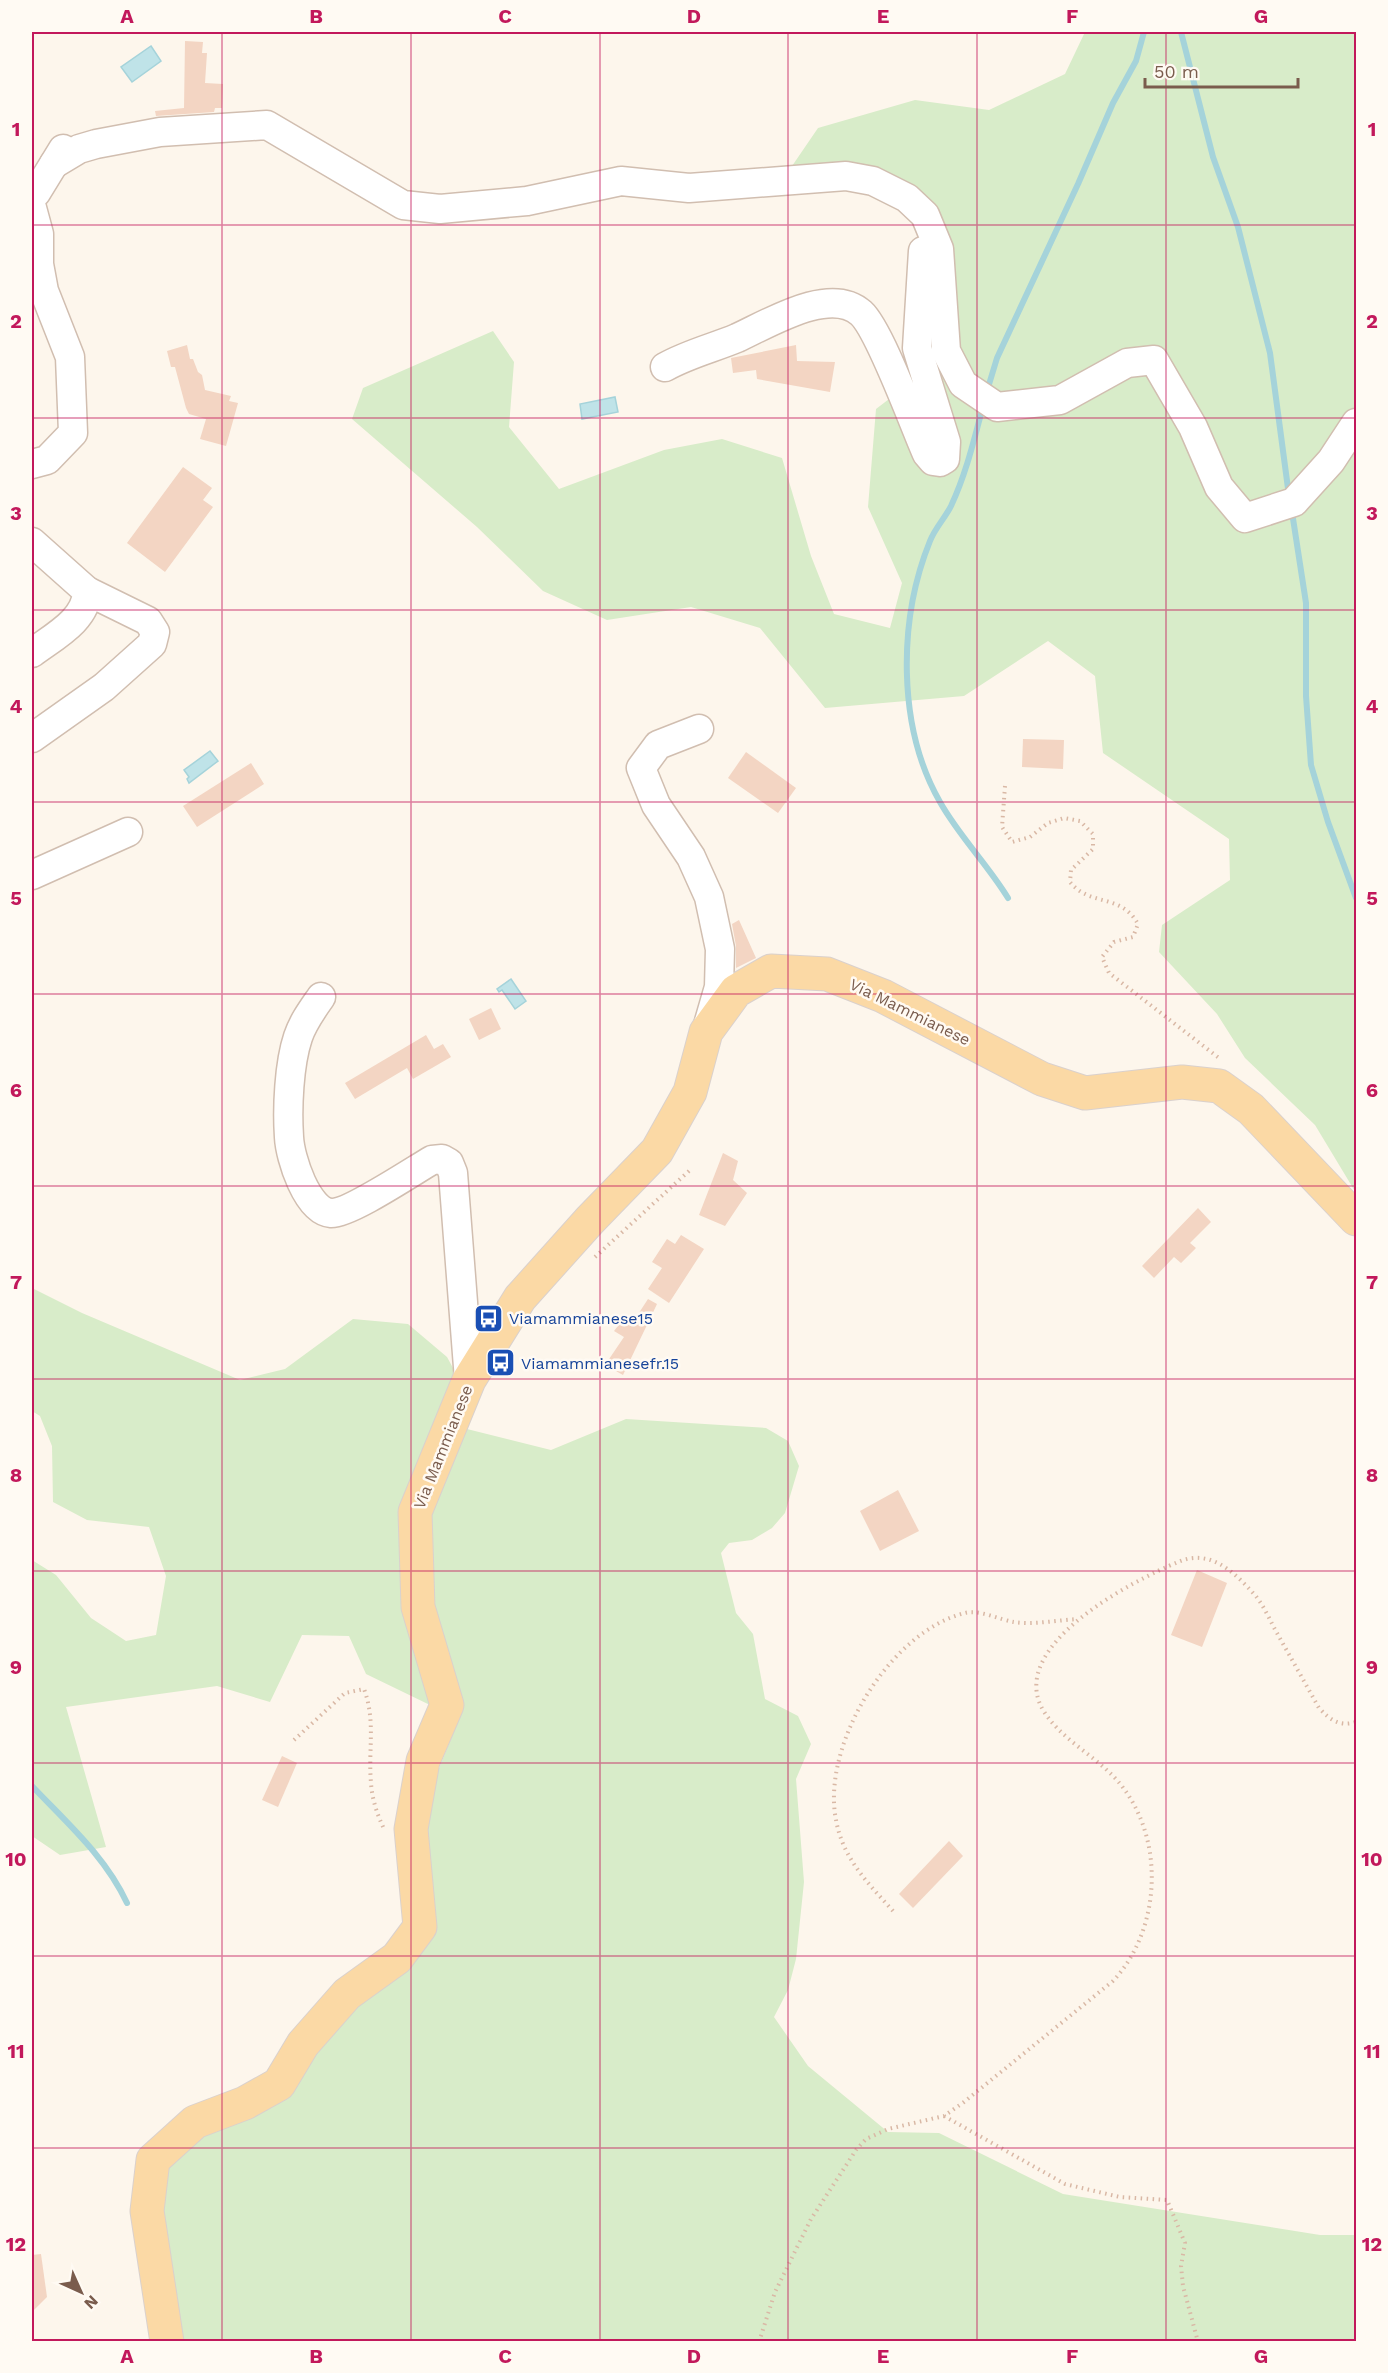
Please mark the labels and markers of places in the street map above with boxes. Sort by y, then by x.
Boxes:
bus stop icon: Viamammianese15 [472,1302,504,1334]
place label: Viamammianese15 [509,1309,653,1328]
bus stop icon: Viamammianesefr.15 [484,1347,516,1379]
place label: Viamammianesefr.15 [521,1354,679,1373]

